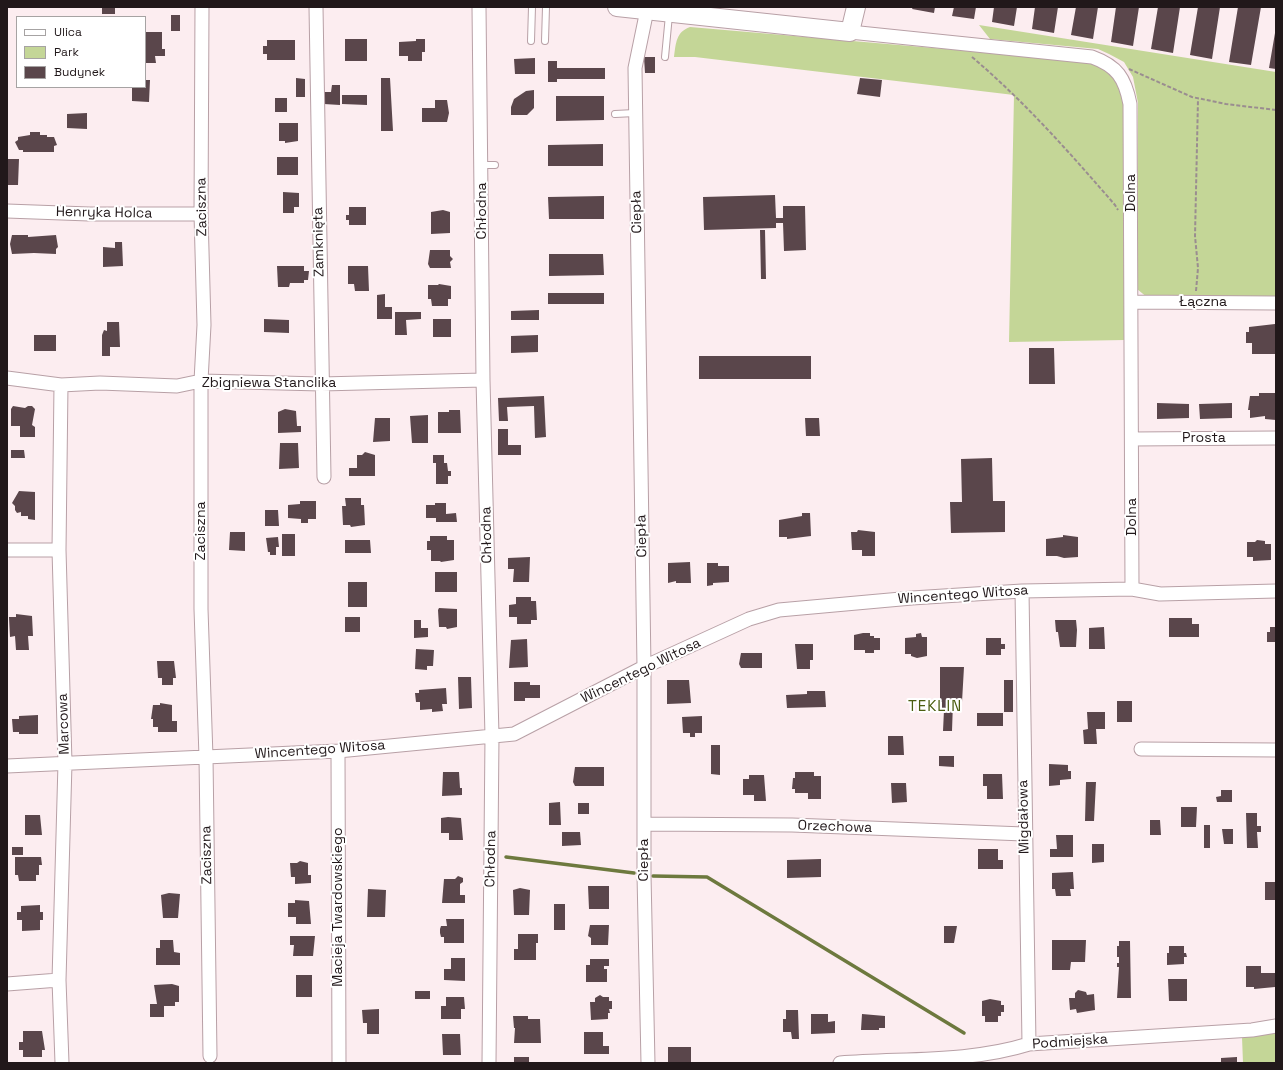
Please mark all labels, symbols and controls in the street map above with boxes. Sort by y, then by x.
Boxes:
legend [16,16,146,88]
text: Ulica [54,24,82,40]
text: Park [54,44,79,60]
text: Budynek [54,64,105,80]
street label: Dolna [1123,174,1139,212]
street label: Zaciszna [193,177,211,237]
street label: Chłodna [474,182,490,240]
street label: Ciepła [628,190,646,234]
street label: Henryka Holca [56,204,152,222]
street label: Zamknięta [310,207,328,277]
street label: Łączna [1179,294,1227,310]
street label: Zbigniewa Stanclika [202,375,336,391]
street label: Prosta [1182,430,1226,446]
street label: Dolna [1124,498,1140,536]
street label: Zaciszna [193,501,209,561]
street label: Chłodna [478,506,496,564]
street label: Ciepła [633,514,651,558]
street label: Wincentego Witosa [897,582,1029,608]
street label: Wincentego Witosa [578,635,704,707]
street label: Marcowa [55,693,73,755]
district label: TEKLIN [908,698,962,716]
street label: Wincentego Witosa [254,737,386,763]
street label: Migdałowa [1015,780,1033,854]
street label: Orzechowa [797,817,873,837]
street label: Zaciszna [198,825,216,885]
street label: Macieja Twardowskiego [330,827,346,987]
street label: Chłodna [482,830,500,888]
street label: Ciepła [636,839,652,881]
street label: Podmiejska [1032,1031,1108,1053]

